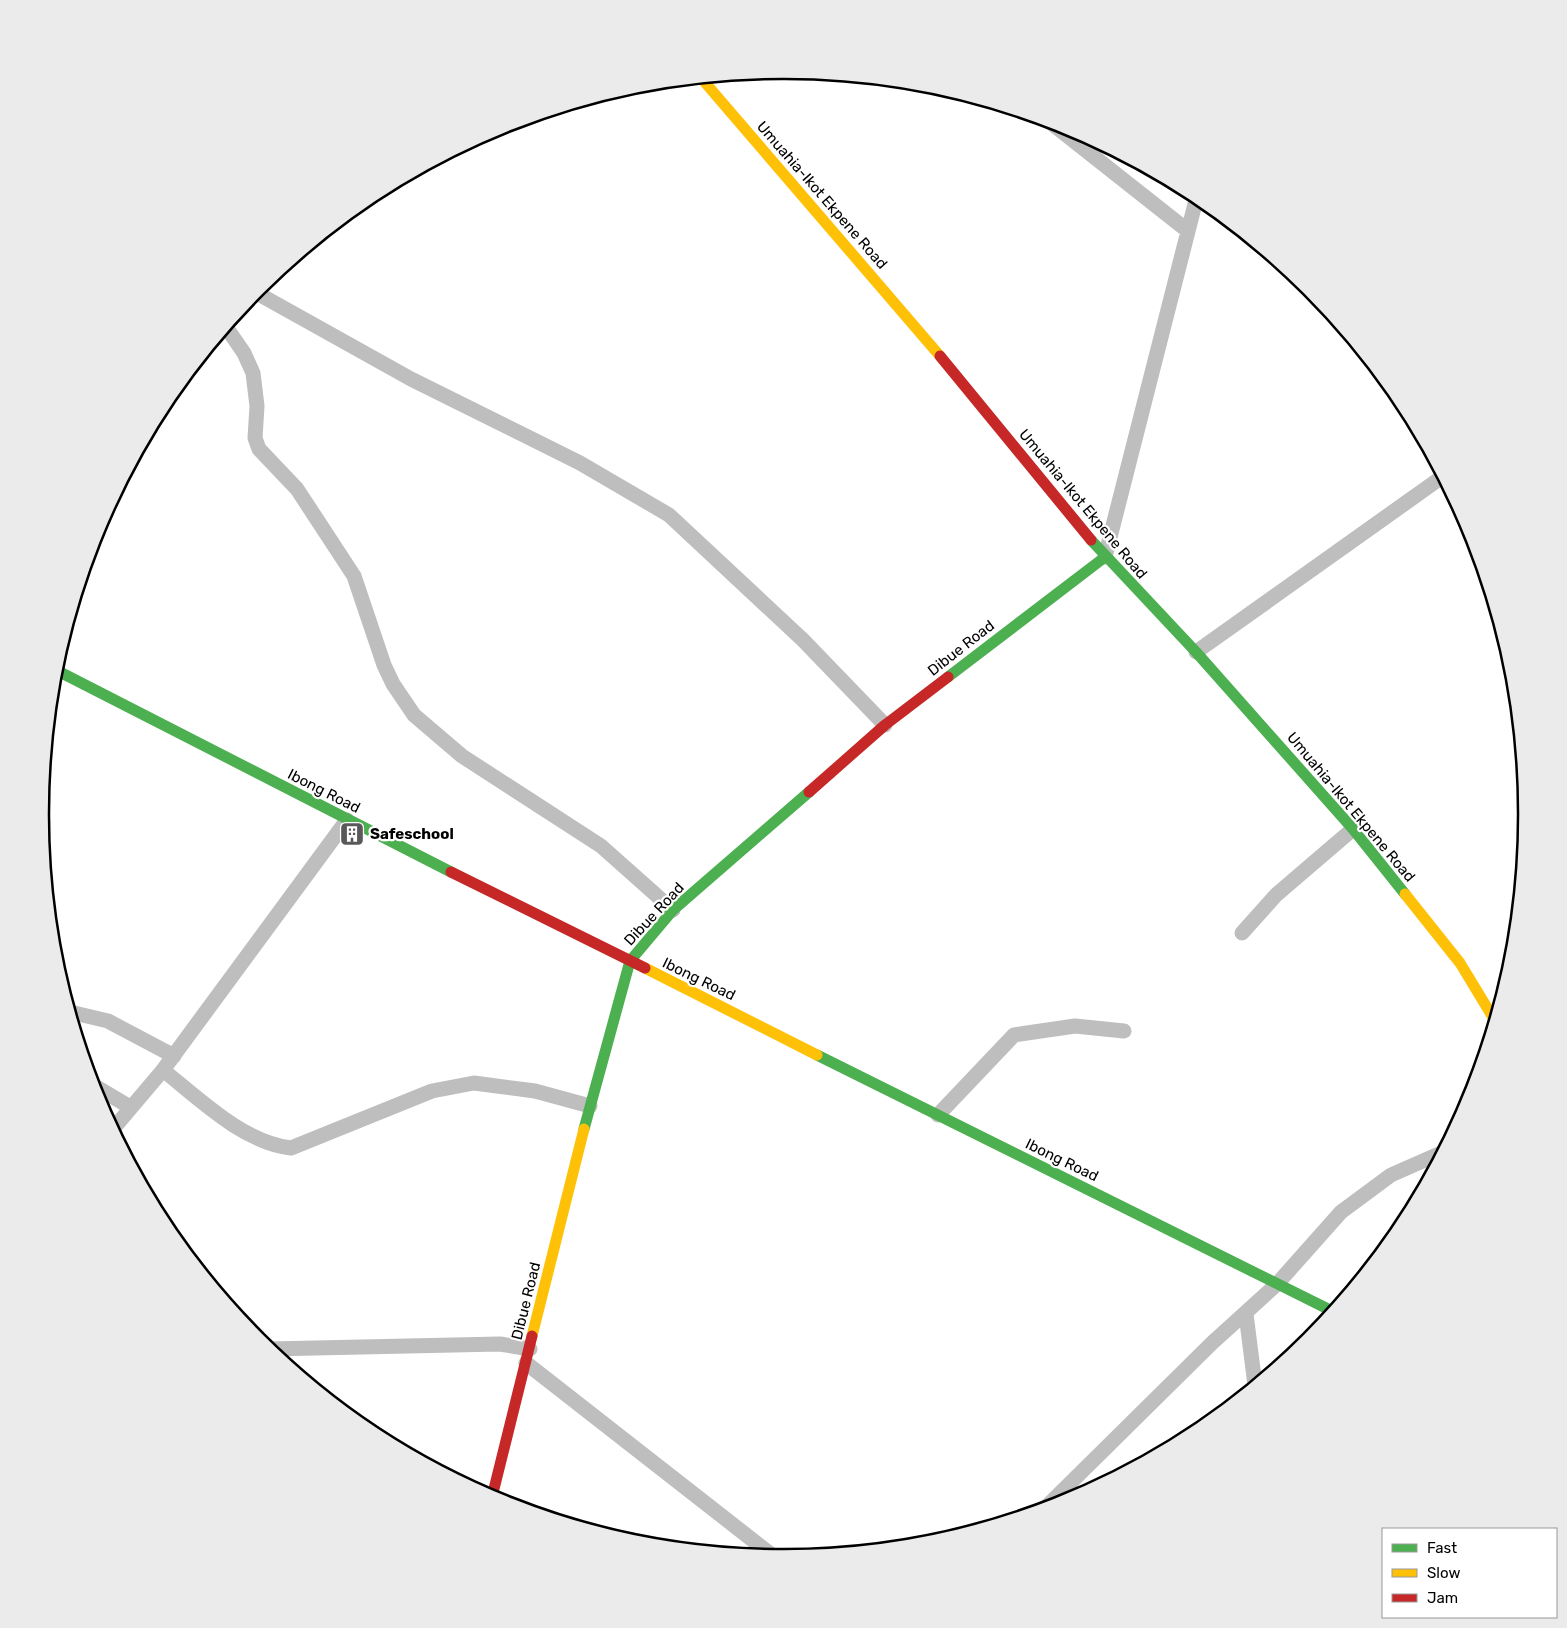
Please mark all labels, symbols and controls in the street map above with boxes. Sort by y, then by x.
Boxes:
street label: Umuahia-Ikot Ekpene Road [753,117,891,273]
street label: Umuahia-Ikot Ekpene Road [1015,426,1151,582]
street label: Dibue Road [924,616,998,680]
street label: Umuahia-Ikot Ekpene Road [1283,729,1419,885]
street label: Ibong Road [285,765,363,817]
building icon: Safeschool [339,821,365,847]
place label: Safeschool [370,825,454,843]
street label: Dibue Road [620,879,688,949]
street label: Ibong Road [660,954,738,1004]
street label: Ibong Road [1023,1135,1101,1185]
street label: Dibue Road [508,1260,544,1342]
legend [1382,1528,1557,1618]
text: Fast [1427,1539,1457,1557]
text: Slow [1427,1564,1460,1582]
text: Jam [1427,1589,1458,1607]

